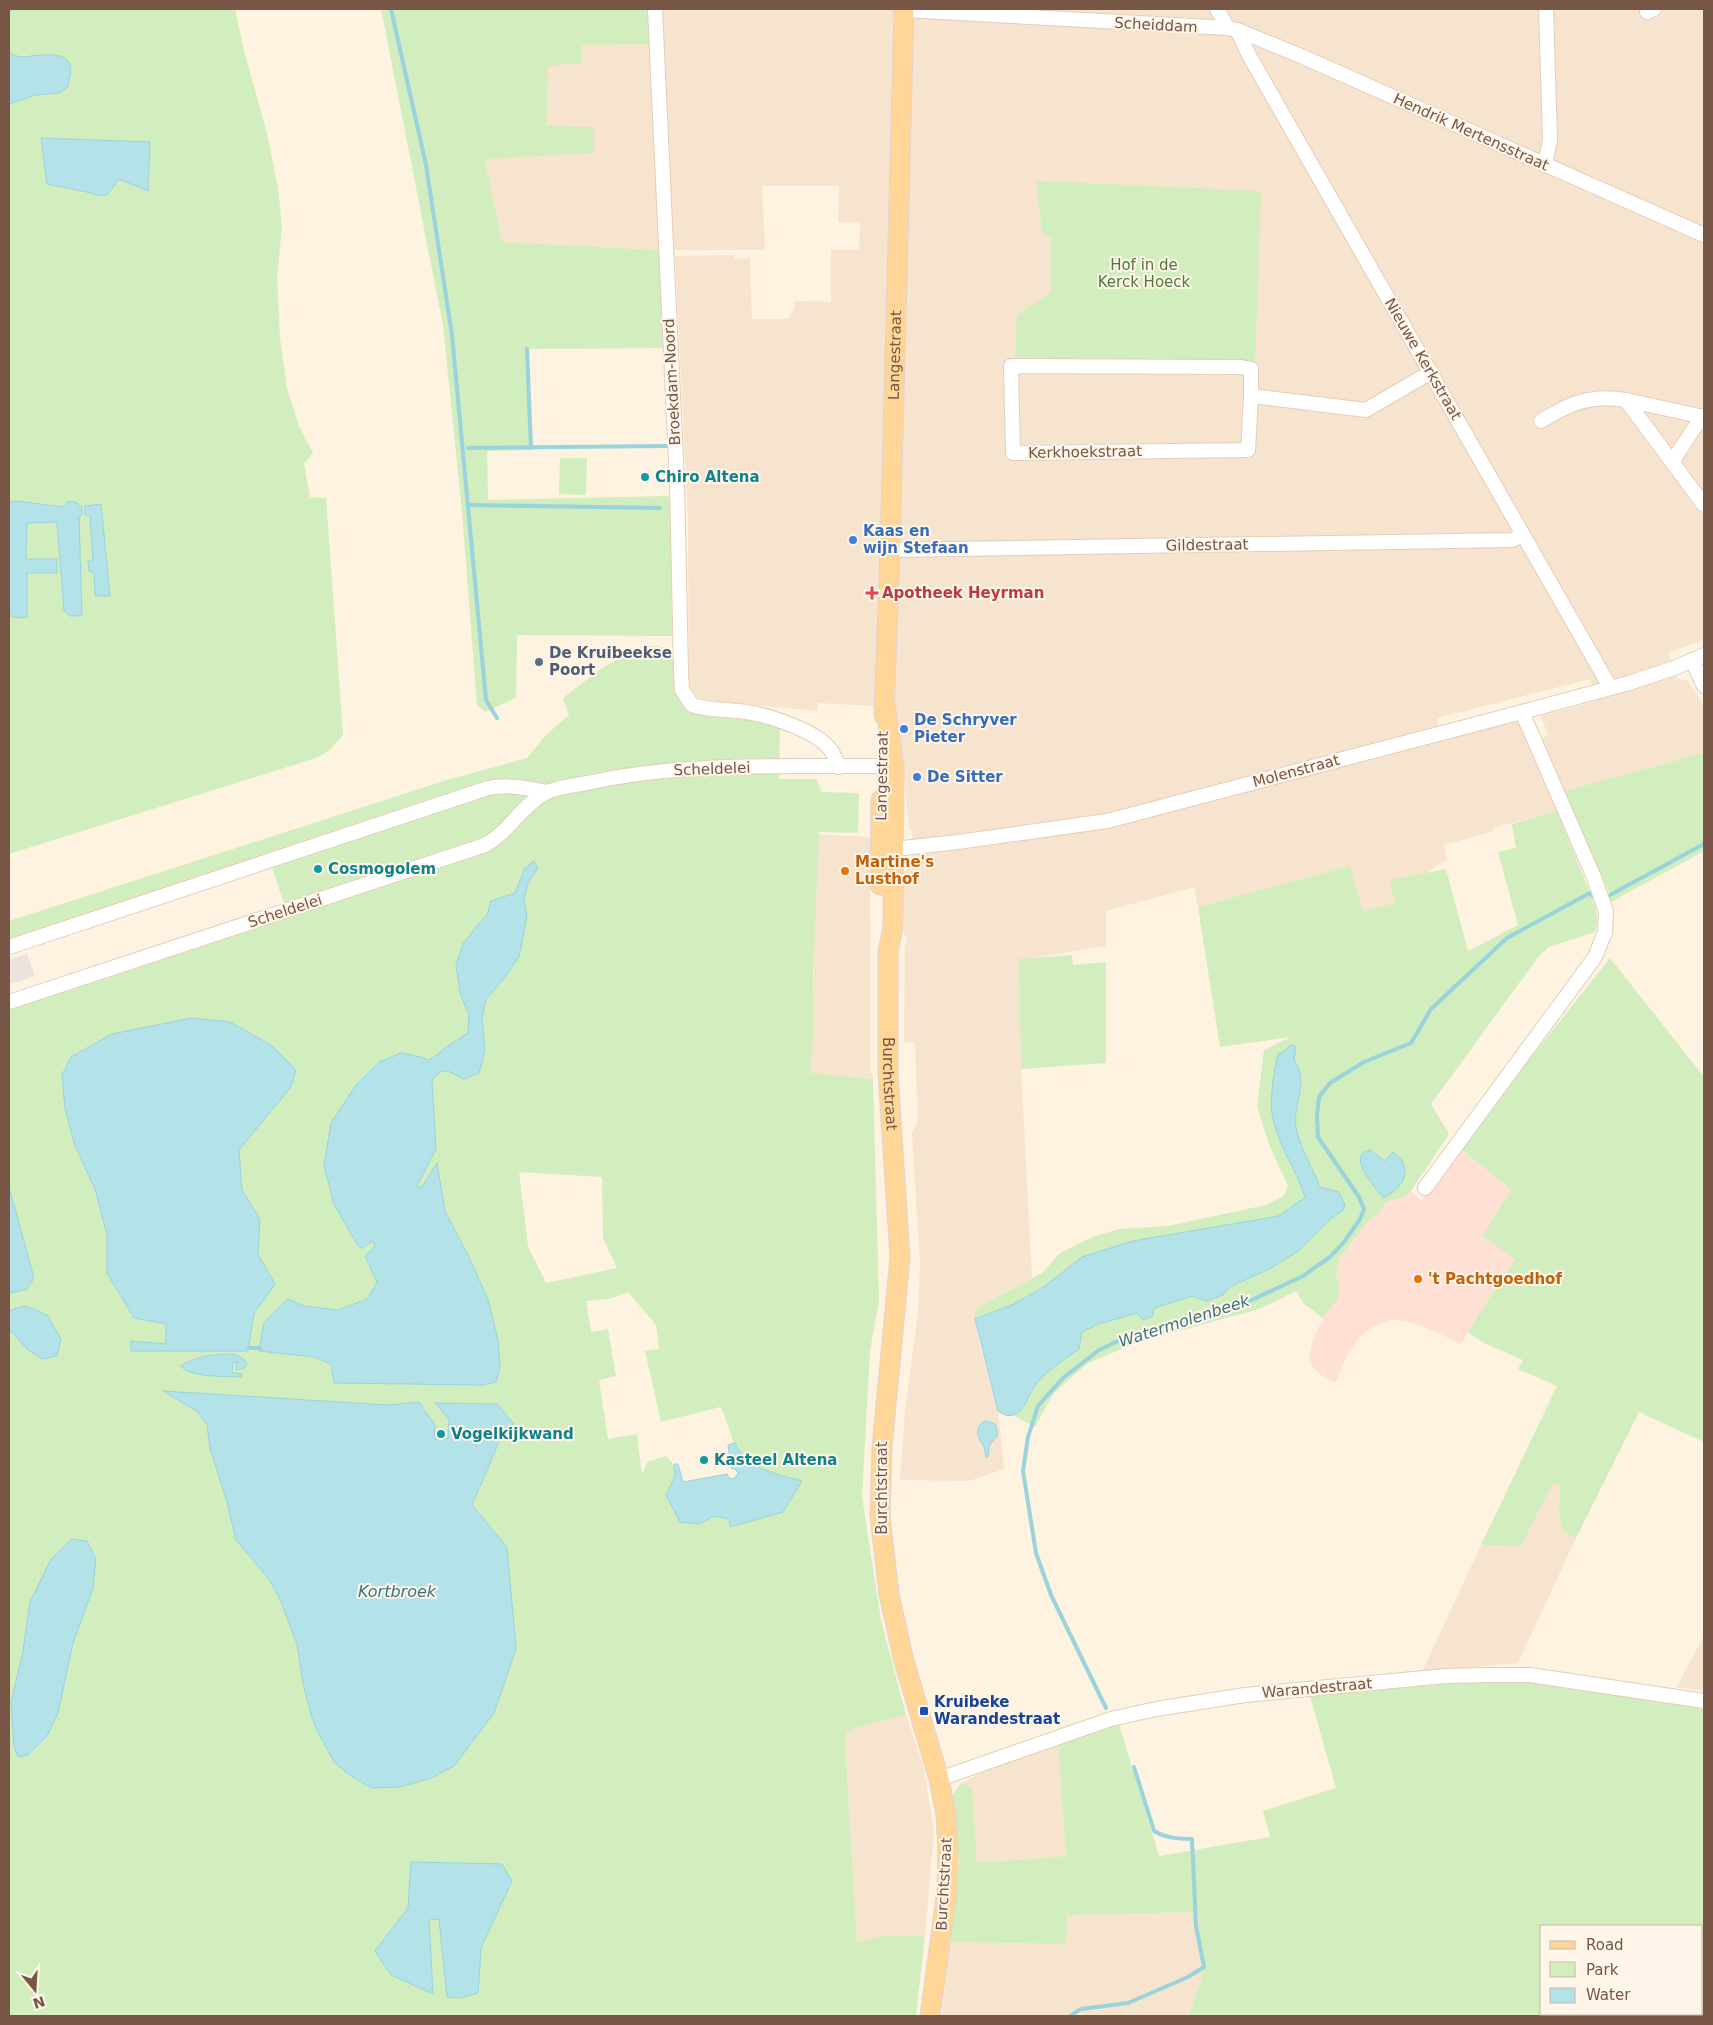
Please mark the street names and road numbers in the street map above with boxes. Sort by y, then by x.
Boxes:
street label: Scheiddam [1114,14,1198,36]
street label: Hendrik Mertensstraat [1390,90,1552,174]
street label: Nieuwe Kerkstraat [1381,295,1465,423]
street label: Langestraat [885,310,905,400]
street label: Broekdam-Noord [660,318,684,446]
street label: Kerkhoekstraat [1028,442,1142,462]
street label: Gildestraat [1165,535,1249,555]
street label: Langestraat [872,731,892,821]
street label: Molenstraat [1251,751,1341,791]
street label: Scheldelei [673,759,751,779]
street label: Scheldelei [246,891,324,931]
street label: Burchtstraat [879,1037,901,1131]
street label: Burchtstraat [873,1441,891,1535]
street label: Warandestraat [1261,1674,1373,1702]
street label: Burchtstraat [933,1837,955,1931]

